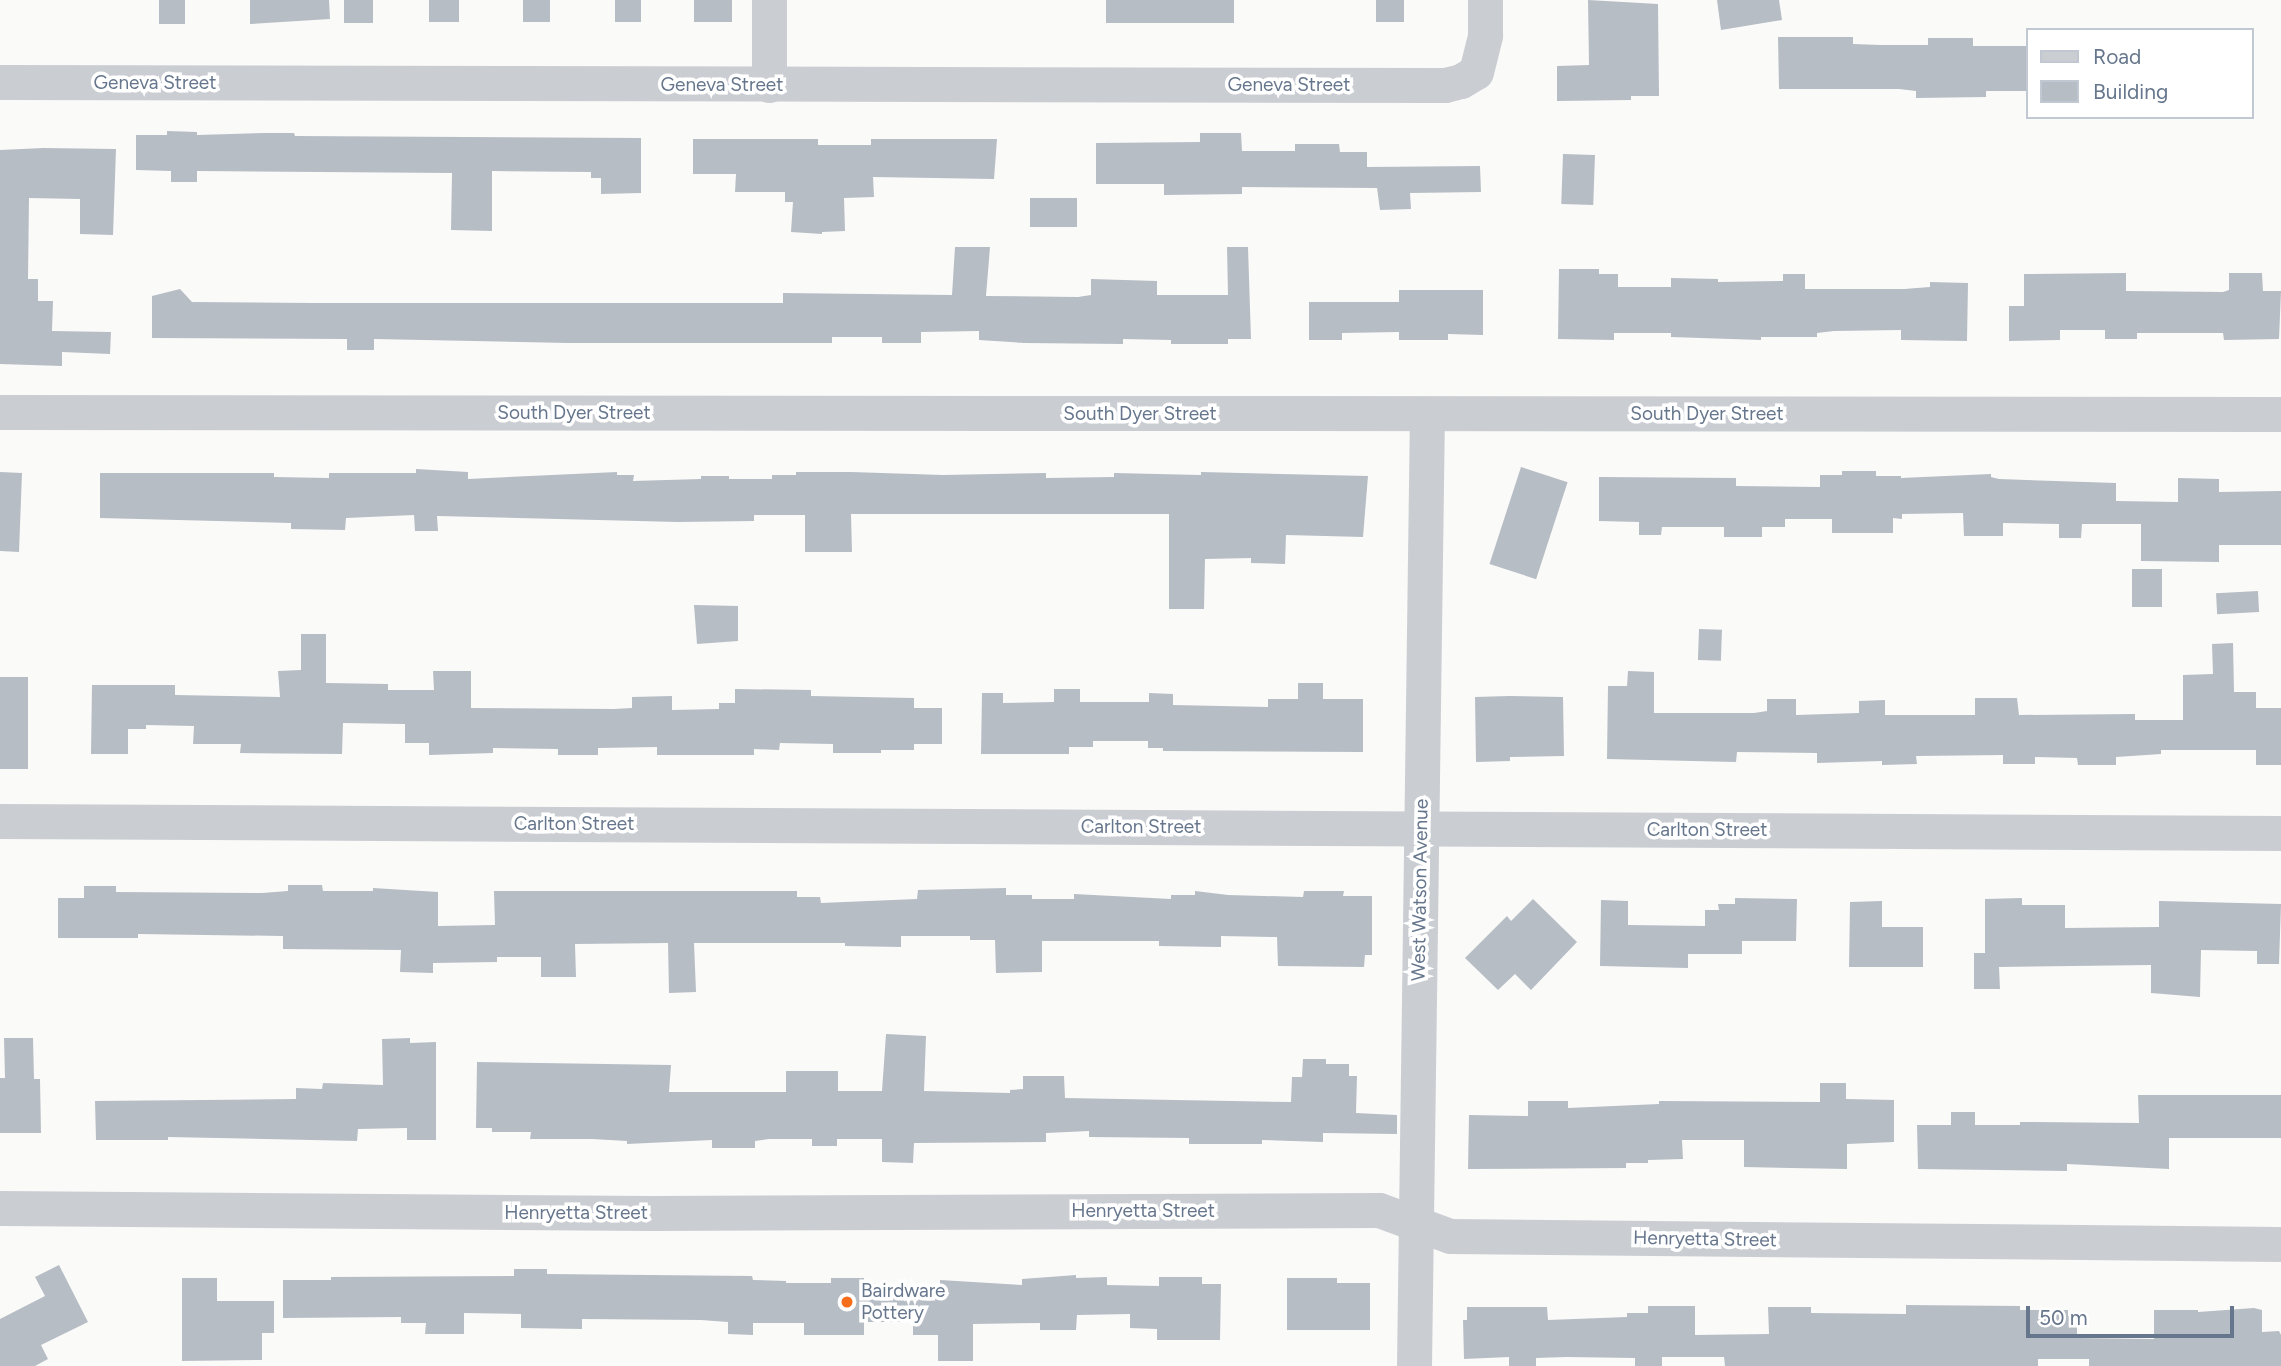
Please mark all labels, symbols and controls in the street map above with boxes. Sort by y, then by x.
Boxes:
legend [2025,28,2253,119]
text: Road [2093,44,2141,69]
street label: Geneva Street [94,72,216,94]
street label: Geneva Street [661,74,783,96]
street label: Geneva Street [1228,74,1350,96]
text: Building [2093,79,2168,104]
street label: South Dyer Street [497,402,651,424]
street label: South Dyer Street [1063,403,1217,425]
street label: South Dyer Street [1630,403,1784,425]
street label: West Watson Avenue [1407,799,1433,981]
street label: Carlton Street [514,813,634,835]
street label: Carlton Street [1081,816,1201,838]
street label: Carlton Street [1647,819,1767,841]
street label: Henryetta Street [1071,1200,1215,1222]
street label: Henryetta Street [504,1202,648,1224]
street label: Henryetta Street [1633,1226,1777,1252]
place label: Bairdware Pottery [861,1280,945,1324]
scale bar [2029,1292,2237,1336]
marker: Bairdware Pottery [839,1294,855,1310]
text: 50 m [2039,1305,2088,1330]

